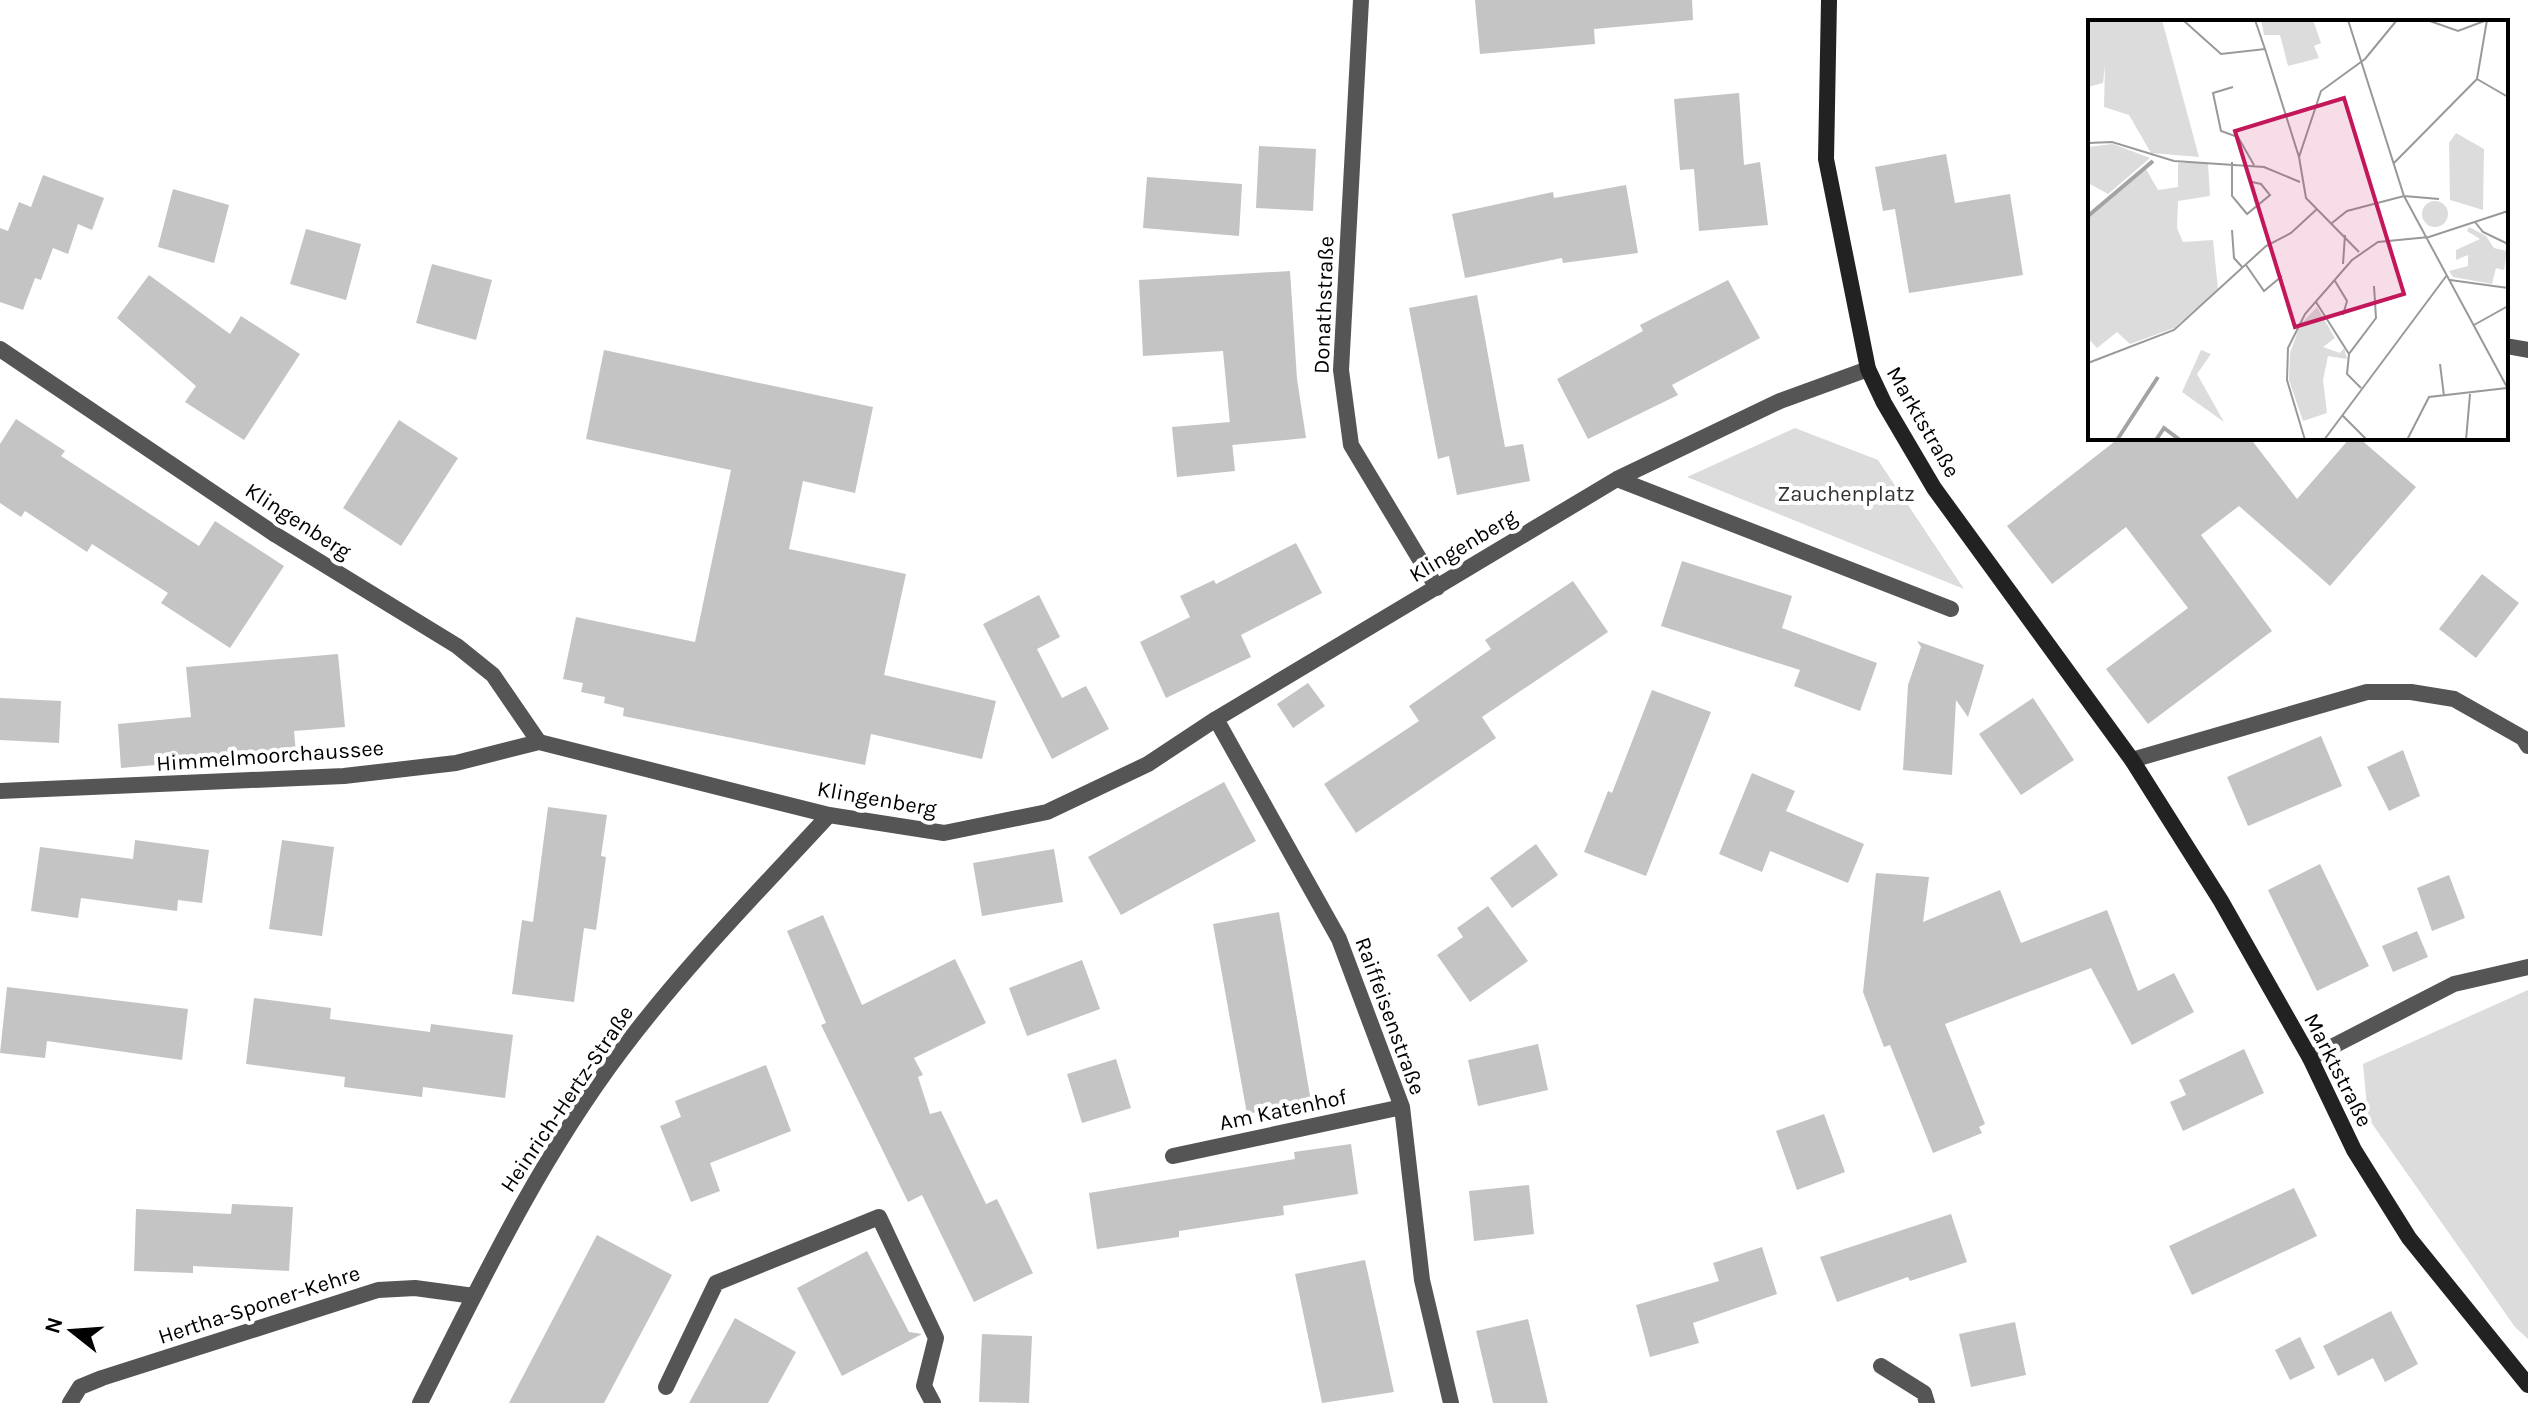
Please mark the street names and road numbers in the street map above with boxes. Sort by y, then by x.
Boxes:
street label: Donathstraße [1309,236,1339,374]
street label: Marktstraße [1881,362,1965,482]
street label: Klingenberg [240,477,356,565]
street label: Klingenberg [1405,503,1522,588]
street label: Himmelmoorchaussee [155,735,385,777]
street label: Klingenberg [815,776,939,822]
street label: Raiffeisenstraße [1349,934,1431,1098]
street label: Heinrich-Hertz-Straße [495,1001,639,1197]
street label: Marktstraße [2298,1009,2378,1131]
street label: Am Katenhof [1217,1084,1350,1136]
street label: Hertha-Sponer-Kehre [155,1260,363,1350]

